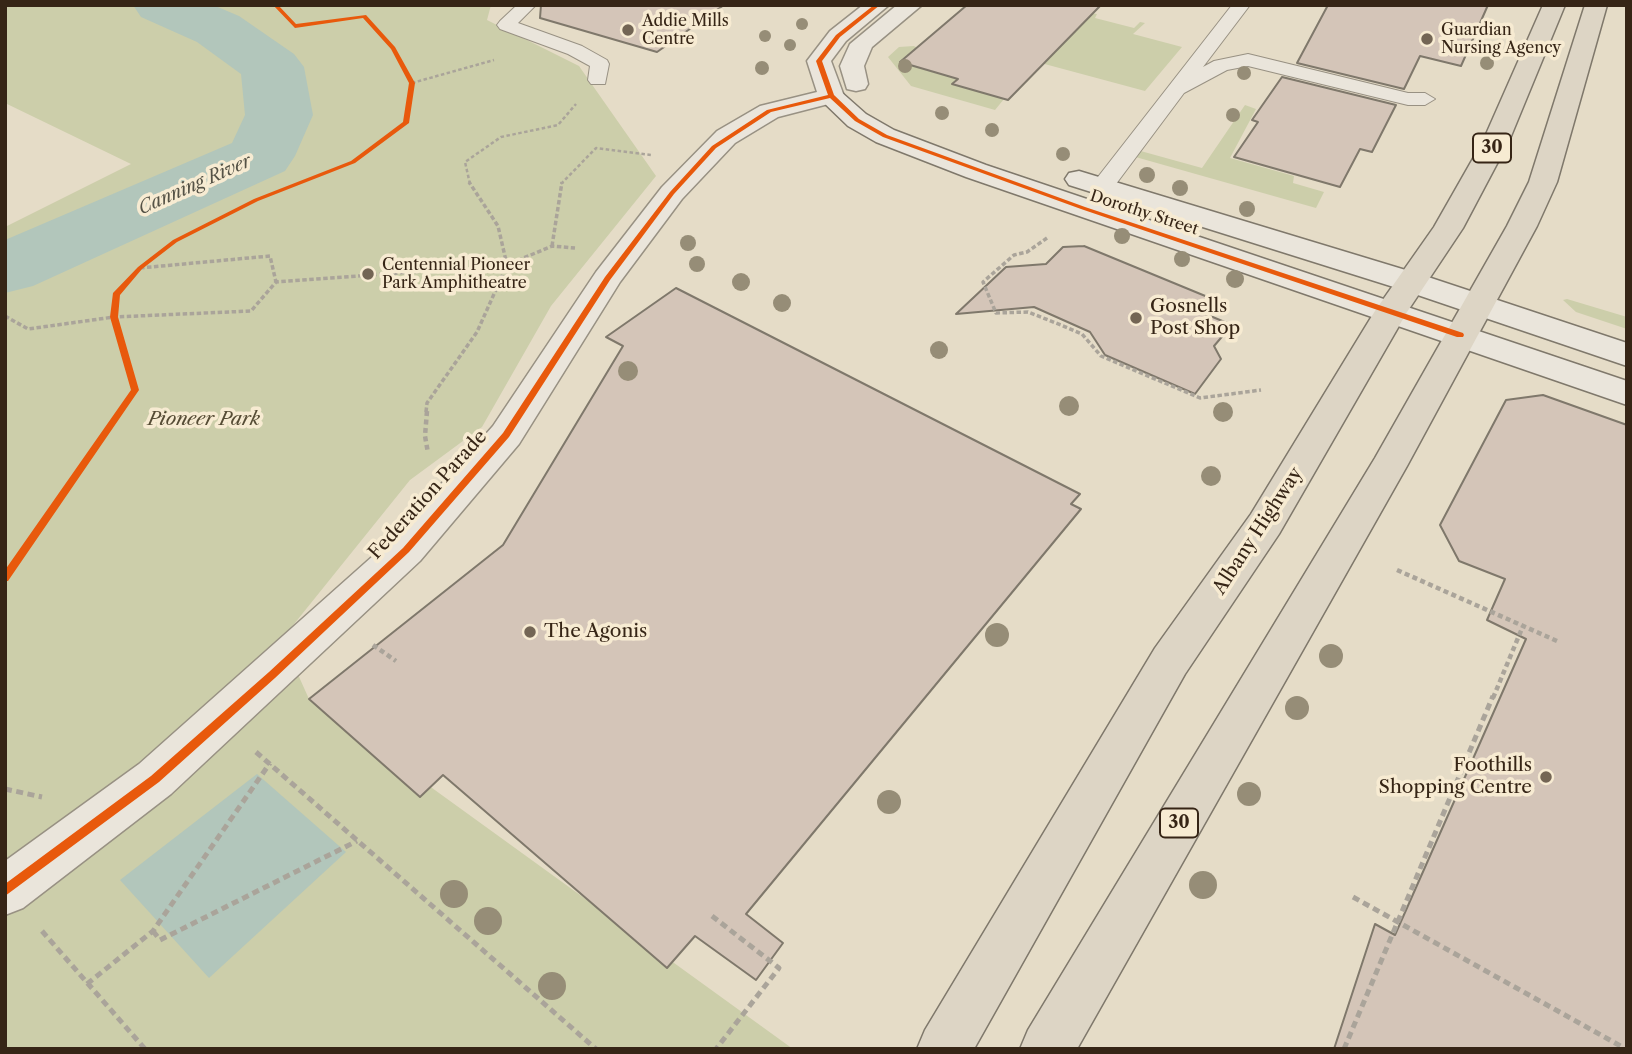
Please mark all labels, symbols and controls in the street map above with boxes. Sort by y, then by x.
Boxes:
place label: Addie Mills Centre [642,11,729,49]
place label: Guardian Nursing Agency [1441,20,1561,58]
marker: Addie Mills Centre [620,22,636,38]
marker: Guardian Nursing Agency [1419,31,1435,47]
road number: 30 [1473,134,1511,162]
water label: Canning River [135,150,255,220]
street label: Dorothy Street [1087,186,1201,240]
place label: Centennial Pioneer Park Amphitheatre [382,255,530,293]
marker: Centennial Pioneer Park Amphitheatre [360,266,376,282]
place label: Gosnells Post Shop [1150,296,1240,340]
marker: Gosnells Post Shop [1128,310,1144,326]
park label: Pioneer Park [148,409,260,431]
street label: Federation Parade [364,426,492,564]
street label: Albany Highway [1208,463,1308,599]
place label: The Agonis [544,621,647,643]
marker: The Agonis [522,624,538,640]
place label: Foothills Shopping Centre [1379,755,1532,799]
marker: Foothills Shopping Centre [1538,769,1554,785]
road number: 30 [1160,808,1198,838]

